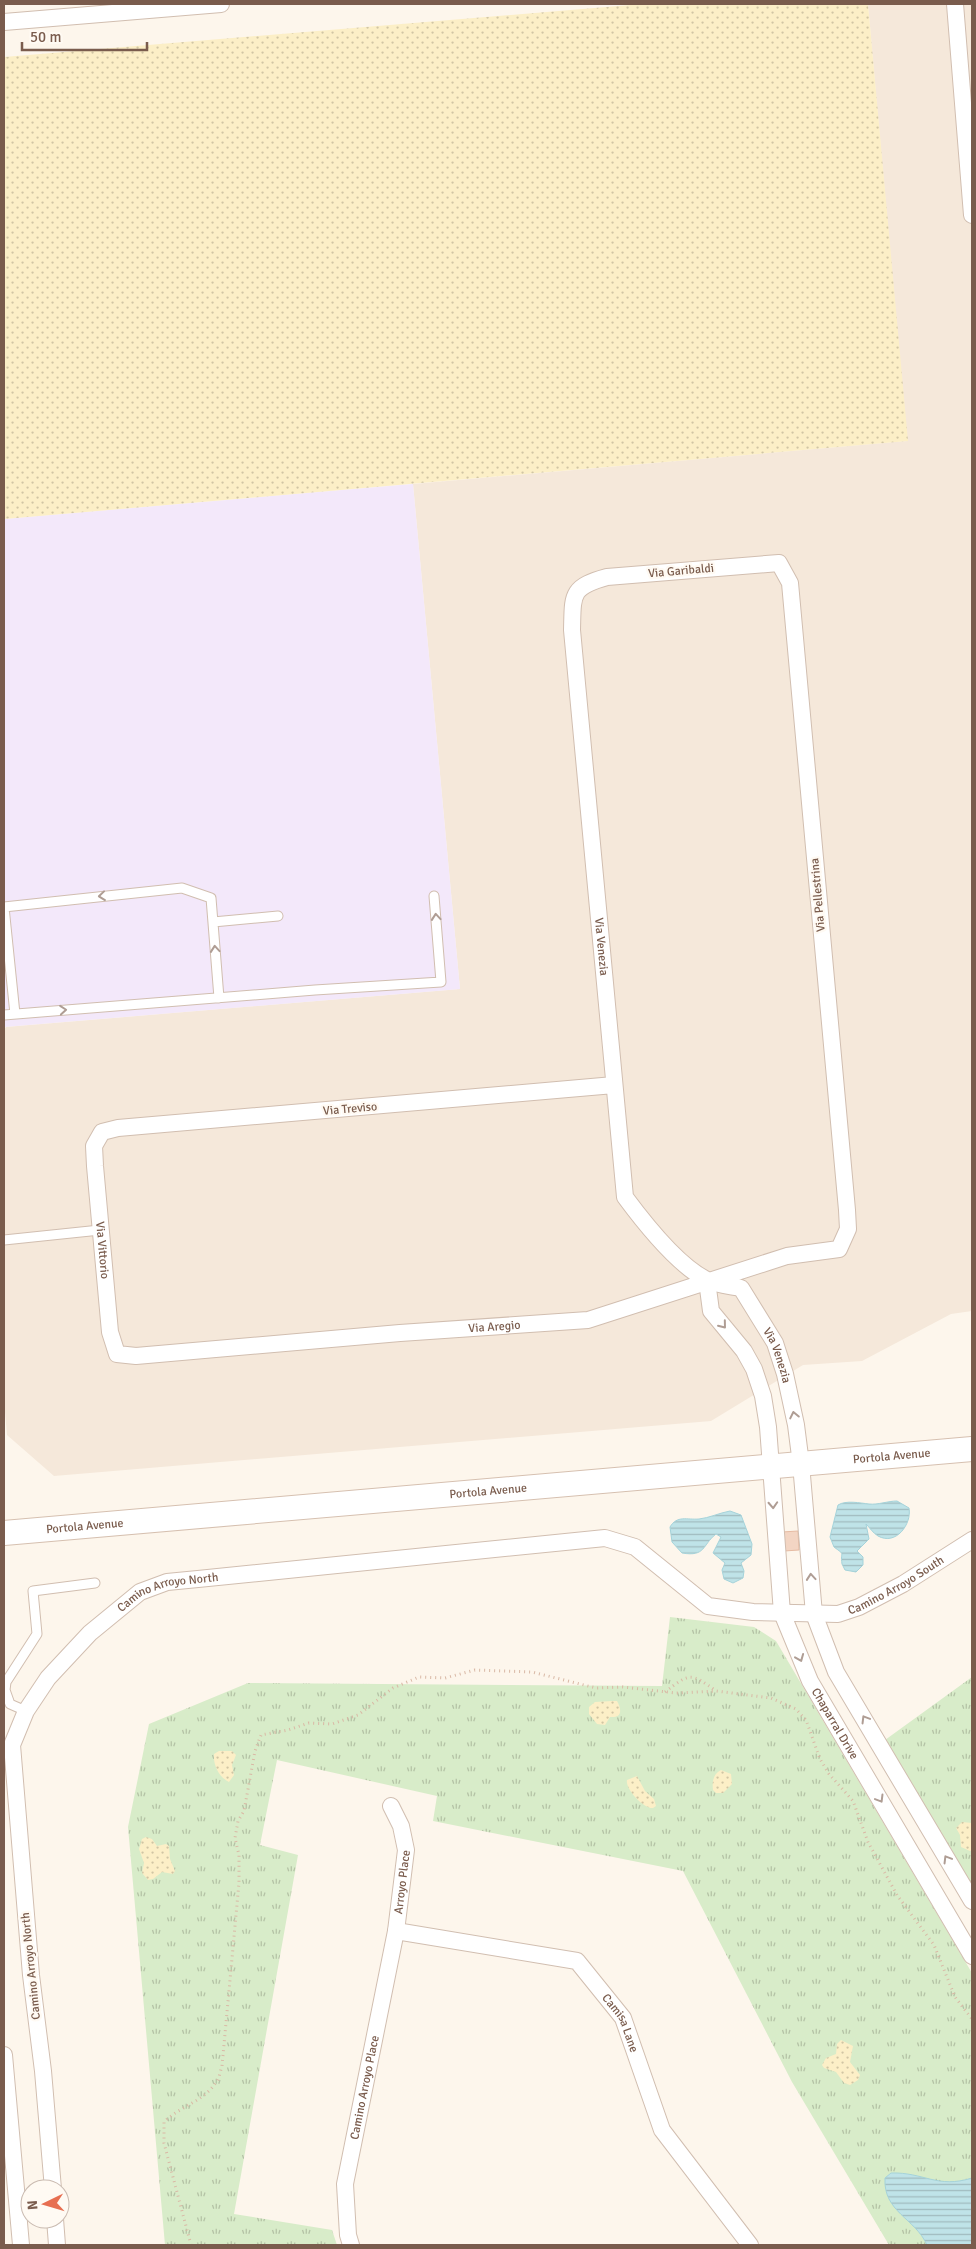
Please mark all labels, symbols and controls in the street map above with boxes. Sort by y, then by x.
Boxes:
scale bar [22,20,148,52]
text: 50 m [30,28,61,46]
street label: Via Garibaldi [647,561,715,581]
street label: Via Pellestrina [807,857,829,933]
one-way arrow [98,890,106,901]
one-way arrow [430,913,441,921]
street label: Via Venezia [591,917,612,976]
one-way arrow [210,945,221,953]
one-way arrow [60,1005,68,1016]
street label: Via Treviso [322,1099,378,1119]
street label: Via Vittorio [93,1221,113,1280]
street label: Via Aregio [468,1317,521,1336]
one-way arrow [717,1320,726,1329]
street label: Via Venezia [760,1325,794,1384]
one-way arrow [789,1411,800,1420]
street label: Portola Avenue [852,1445,931,1467]
street label: Portola Avenue [449,1480,527,1502]
one-way arrow [768,1501,779,1509]
street label: Portola Avenue [45,1515,124,1537]
street label: Camino Arroyo South [846,1552,947,1618]
street label: Camino Arroyo North [114,1569,219,1615]
one-way arrow [806,1573,817,1581]
one-way arrow [794,1653,805,1662]
street label: Chaparral Drive [808,1685,862,1762]
one-way arrow [861,1716,871,1725]
one-way arrow [873,1794,883,1803]
street label: Arroyo Place [391,1849,413,1915]
one-way arrow [944,1856,954,1865]
street label: Camino Arroyo North [18,1912,44,2020]
street label: Camisa Lane [599,1991,642,2054]
street label: Camino Arroyo Place [347,2034,382,2141]
north arrow [20,2179,70,2229]
text: N [24,2199,41,2211]

